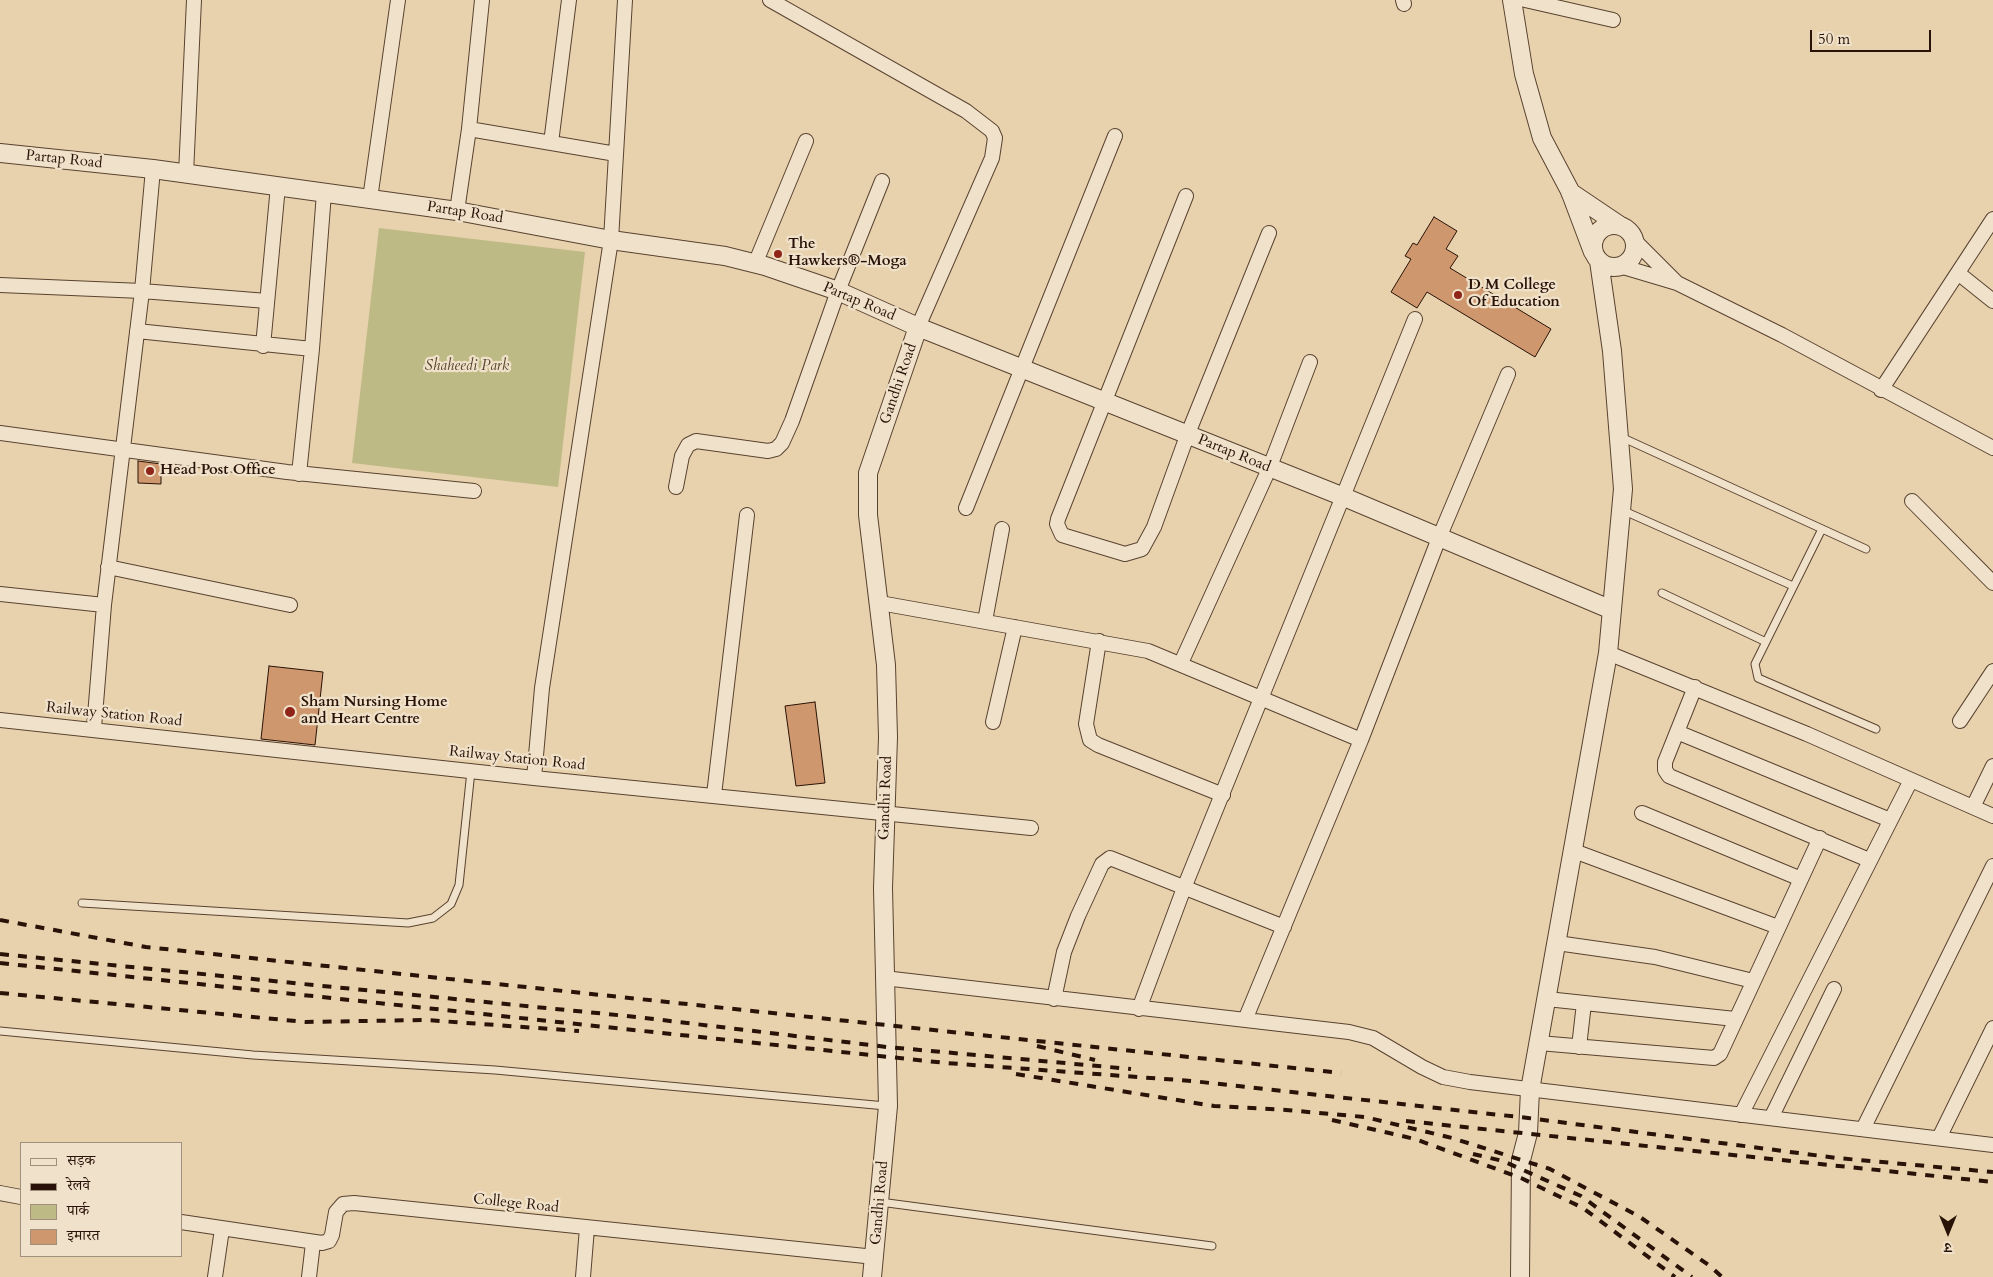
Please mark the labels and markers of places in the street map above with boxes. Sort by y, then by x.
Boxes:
place label: The Hawkers®-Moga [788,236,907,271]
marker: The Hawkers®-Moga [772,248,784,260]
place label: D M College Of Education [1468,277,1560,312]
marker: D M College Of Education [1452,289,1464,301]
place label: Head Post Office [160,462,276,480]
marker: Head Post Office [144,465,156,477]
place label: Sham Nursing Home and Heart Centre [301,694,448,729]
marker: Sham Nursing Home and Heart Centre [283,705,297,719]

